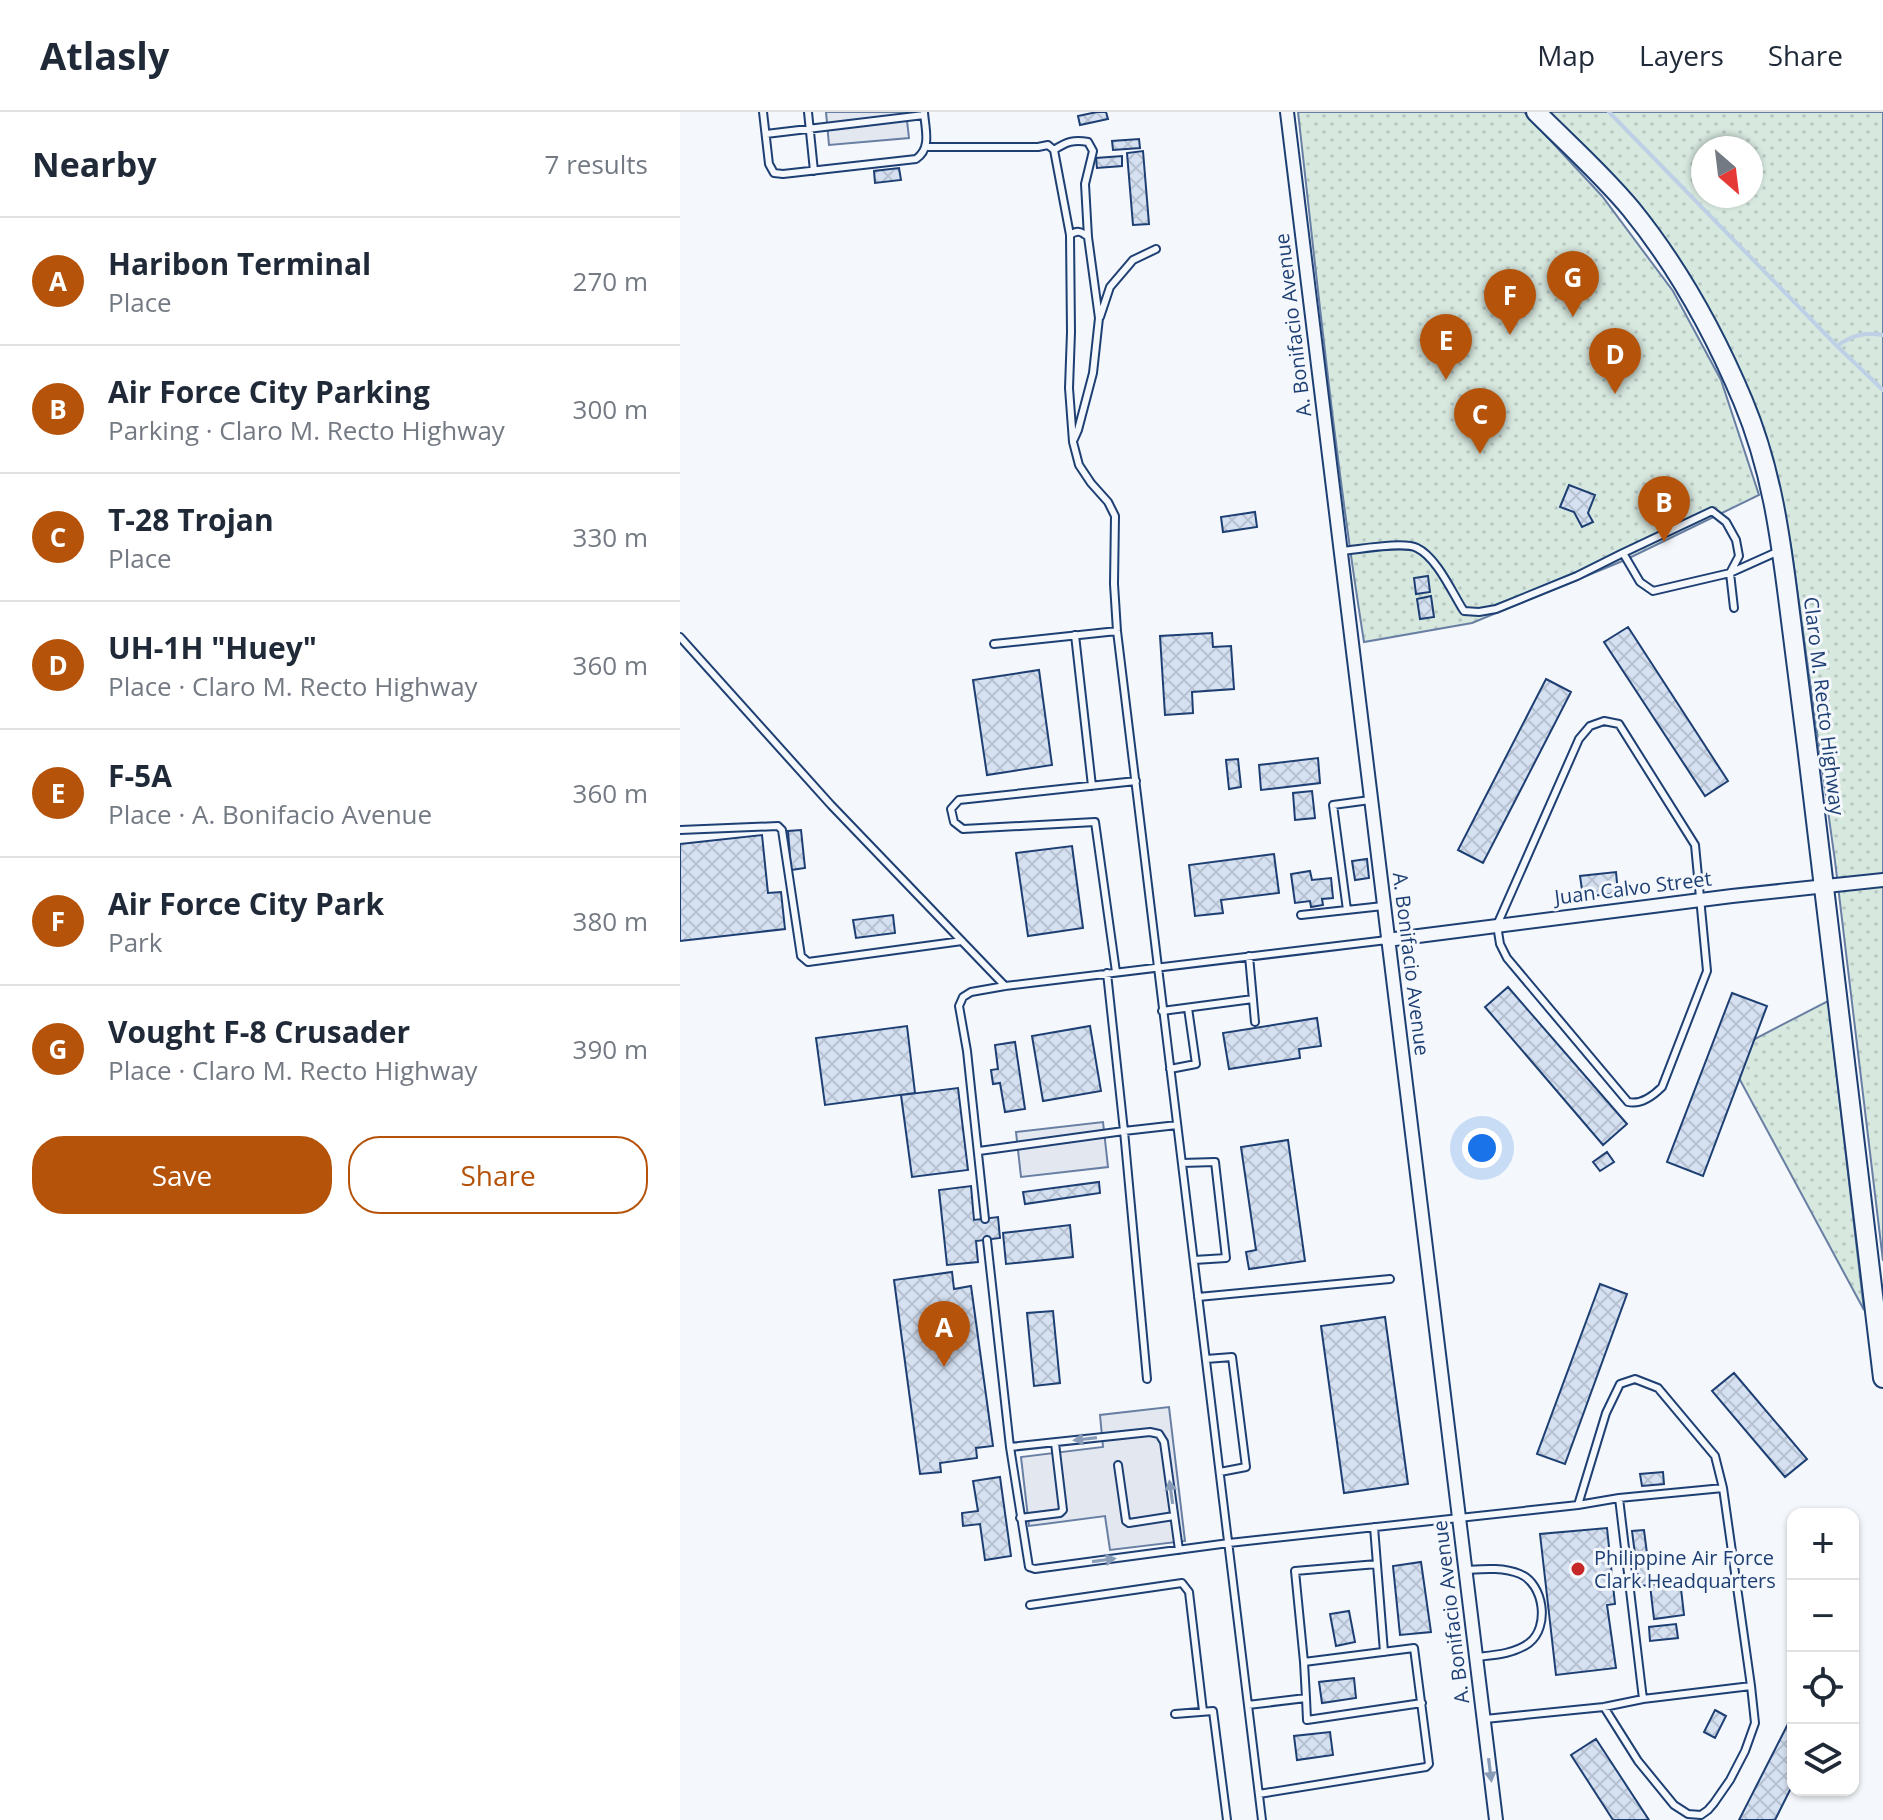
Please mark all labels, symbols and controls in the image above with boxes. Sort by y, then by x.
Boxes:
text: Atlasly [40,29,169,81]
text: Map [1537,36,1595,74]
text: Layers [1639,36,1724,74]
text: Share [1768,36,1843,74]
north arrow [1691,136,1763,208]
text: Nearby [32,141,157,187]
text: 7 results [545,146,648,182]
street label: A. Bonifacio Avenue [1268,232,1317,418]
text: Haribon Terminal [108,243,371,284]
pin: G [1547,251,1599,317]
text: A [49,263,67,299]
text: 270 m [573,263,648,299]
pin: F [1484,269,1536,335]
text: Place [108,284,172,320]
pin: E [1420,314,1472,380]
pin: D [1589,328,1641,394]
text: Air Force City Parking [108,371,430,412]
pin: C [1454,388,1506,454]
text: B [49,391,67,427]
text: 300 m [573,391,648,427]
text: Parking · Claro M. Recto Highway [108,412,505,448]
pin: B [1638,476,1690,542]
text: T-28 Trojan [108,499,274,540]
text: C [50,519,66,555]
text: 330 m [573,519,648,555]
text: Place [108,540,172,576]
street label: Claro M. Recto Highway [1798,595,1851,818]
text: UH-1H "Huey" [108,627,317,668]
text: D [48,647,68,683]
text: 360 m [573,647,648,683]
text: Place · Claro M. Recto Highway [108,668,478,704]
text: F-5A [108,755,172,796]
text: E [51,775,65,811]
text: 360 m [573,775,648,811]
text: Place · A. Bonifacio Avenue [108,796,432,832]
street label: Juan Calvo Street [1551,864,1713,911]
street label: A. Bonifacio Avenue [1387,871,1436,1057]
text: Air Force City Park [108,883,384,924]
text: F [51,903,65,939]
text: 380 m [573,903,648,939]
text: Park [108,924,162,960]
text: Vought F-8 Crusader [108,1011,410,1052]
text: G [49,1031,67,1067]
text: 390 m [573,1031,648,1067]
text: Place · Claro M. Recto Highway [108,1052,478,1088]
your location [1462,1128,1502,1168]
button: Save [32,1136,332,1214]
button: Share [348,1136,648,1214]
pin: A [918,1301,970,1367]
one-way arrow [1072,1433,1097,1446]
one-way arrow [1164,1479,1177,1504]
map controls [1787,1508,1859,1796]
button: + [1787,1508,1859,1580]
street label: A. Bonifacio Avenue [1426,1519,1475,1705]
place label: Philippine Air Force Clark Headquarters [1594,1544,1776,1594]
one-way arrow [1092,1553,1117,1566]
marker: Philippine Air Force Clark Headquarters [1569,1560,1587,1578]
button: − [1787,1580,1859,1652]
button: locate [1787,1652,1859,1724]
button: layers [1787,1724,1859,1796]
one-way arrow [1484,1758,1497,1783]

